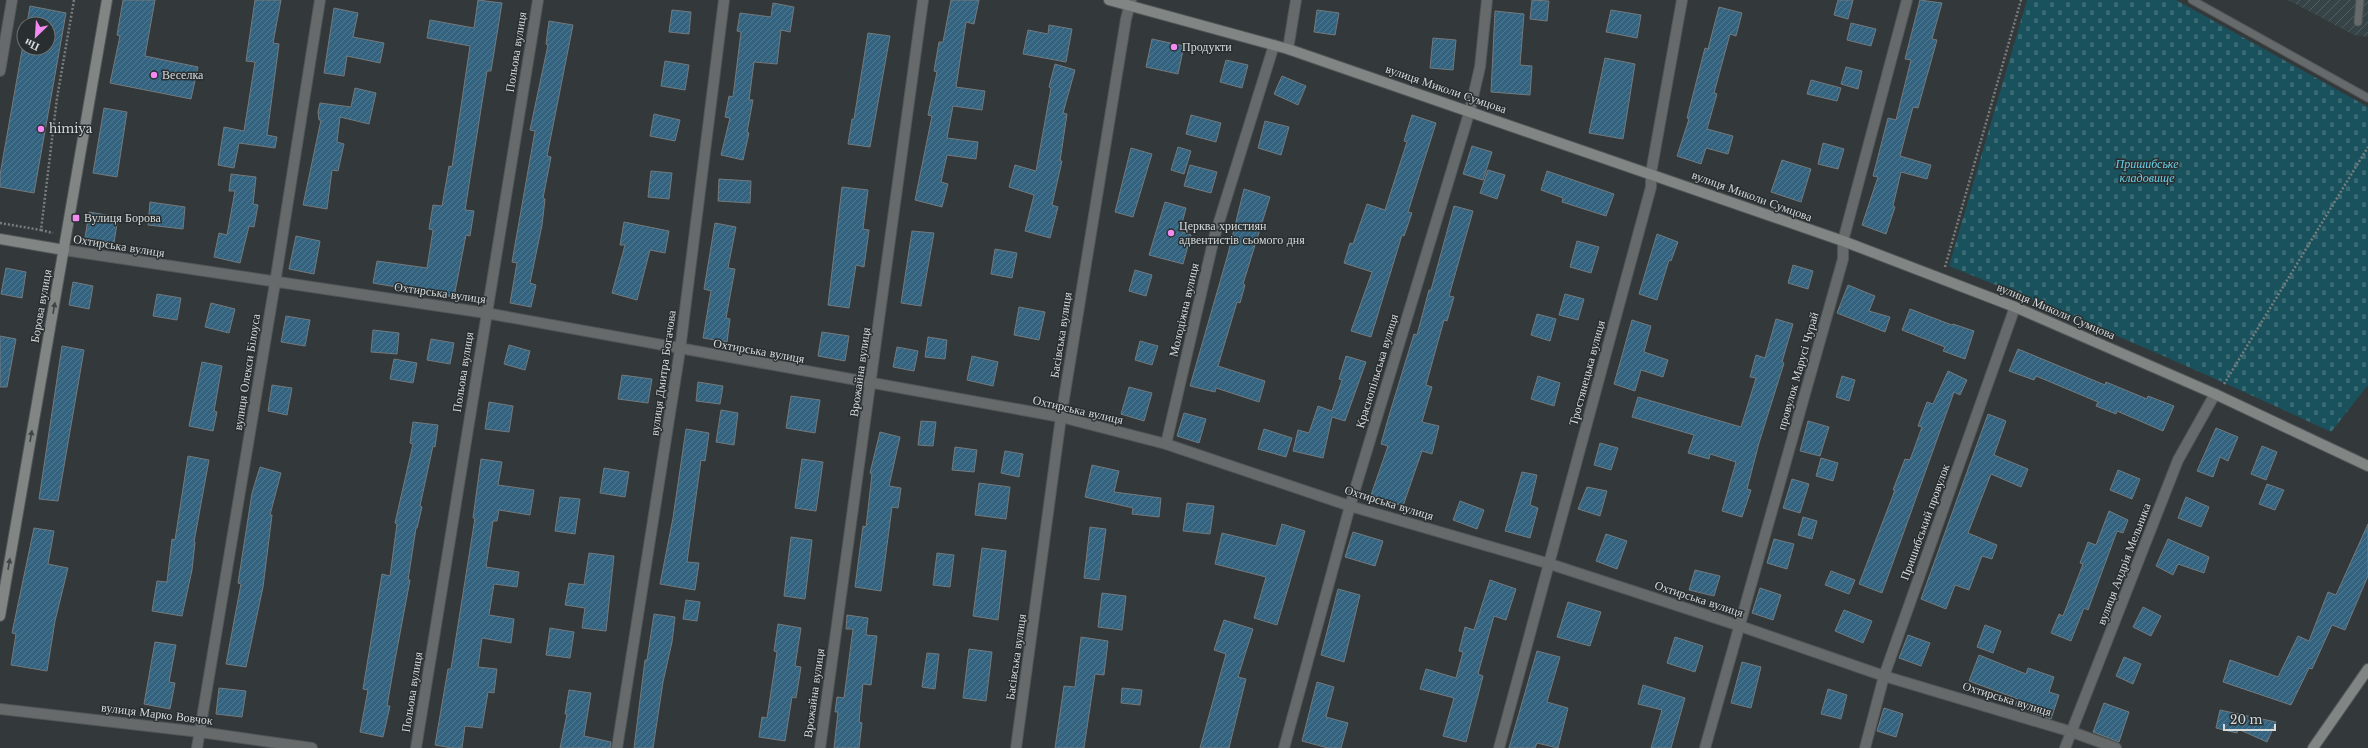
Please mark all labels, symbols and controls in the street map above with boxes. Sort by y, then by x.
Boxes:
street label: Польова вулиця [502,10,529,93]
north arrow [16,16,56,56]
text: Пн [21,35,41,55]
place label: Продукти [1182,39,1232,54]
marker: Продукти [1169,42,1179,52]
street label: вулиця Миколи Сумцова [1384,61,1509,116]
place label: Веселка [162,67,204,82]
marker: Веселка [149,70,159,80]
place label: himiya [49,121,93,136]
marker: himiya [36,124,46,134]
park label: Пришибське кладовище [2114,156,2179,185]
street label: вулиця Миколи Сумцова [1690,167,1815,225]
place label: Вулиця Борова [84,210,162,225]
marker: Вулиця Борова [71,213,81,223]
place label: Церква християн адвентистів сьомого дня [1179,218,1305,247]
marker: Церква християн адвентистів сьомого дня [1166,228,1176,238]
street label: Охтирська вулиця [72,231,166,260]
street label: Молодіжна вулиця [1165,261,1202,358]
street label: Борова вулиця [27,268,54,344]
street label: Охтирська вулиця [393,279,487,306]
street label: вулиця Миколи Сумцова [1995,279,2118,343]
street label: Басівська вулиця [1046,290,1075,379]
one-way arrow [51,302,57,314]
street label: вулиця Дмитра Богачова [646,309,679,437]
street label: провулок Марусі Чурай [1774,310,1822,432]
street label: Краснопільська вулиця [1352,311,1401,430]
street label: вулиця Олекси Білоуса [230,312,263,431]
street label: Тростянецька вулиця [1565,318,1608,427]
street label: Врожайна вулиця [846,326,873,418]
street label: Польова вулиця [449,330,476,413]
street label: Охтирська вулиця [712,335,806,366]
street label: Охтирська вулиця [1031,392,1125,427]
one-way arrow [29,430,35,442]
street label: Пришибський провулок [1896,461,1953,582]
street label: Охтирська вулиця [1343,482,1436,523]
street label: вулиця Андрія Мельника [2093,500,2154,627]
one-way arrow [6,558,12,570]
street label: Охтирська вулиця [1653,577,1746,620]
street label: Басівська вулиця [1002,612,1029,701]
street label: Врожайна вулиця [800,647,827,739]
street label: Польова вулиця [398,650,425,733]
street label: Охтирська вулиця [1961,678,2054,719]
street label: вулиця Марко Вовчок [100,699,214,728]
scale bar [2224,706,2275,732]
text: 20 m [2230,712,2262,727]

